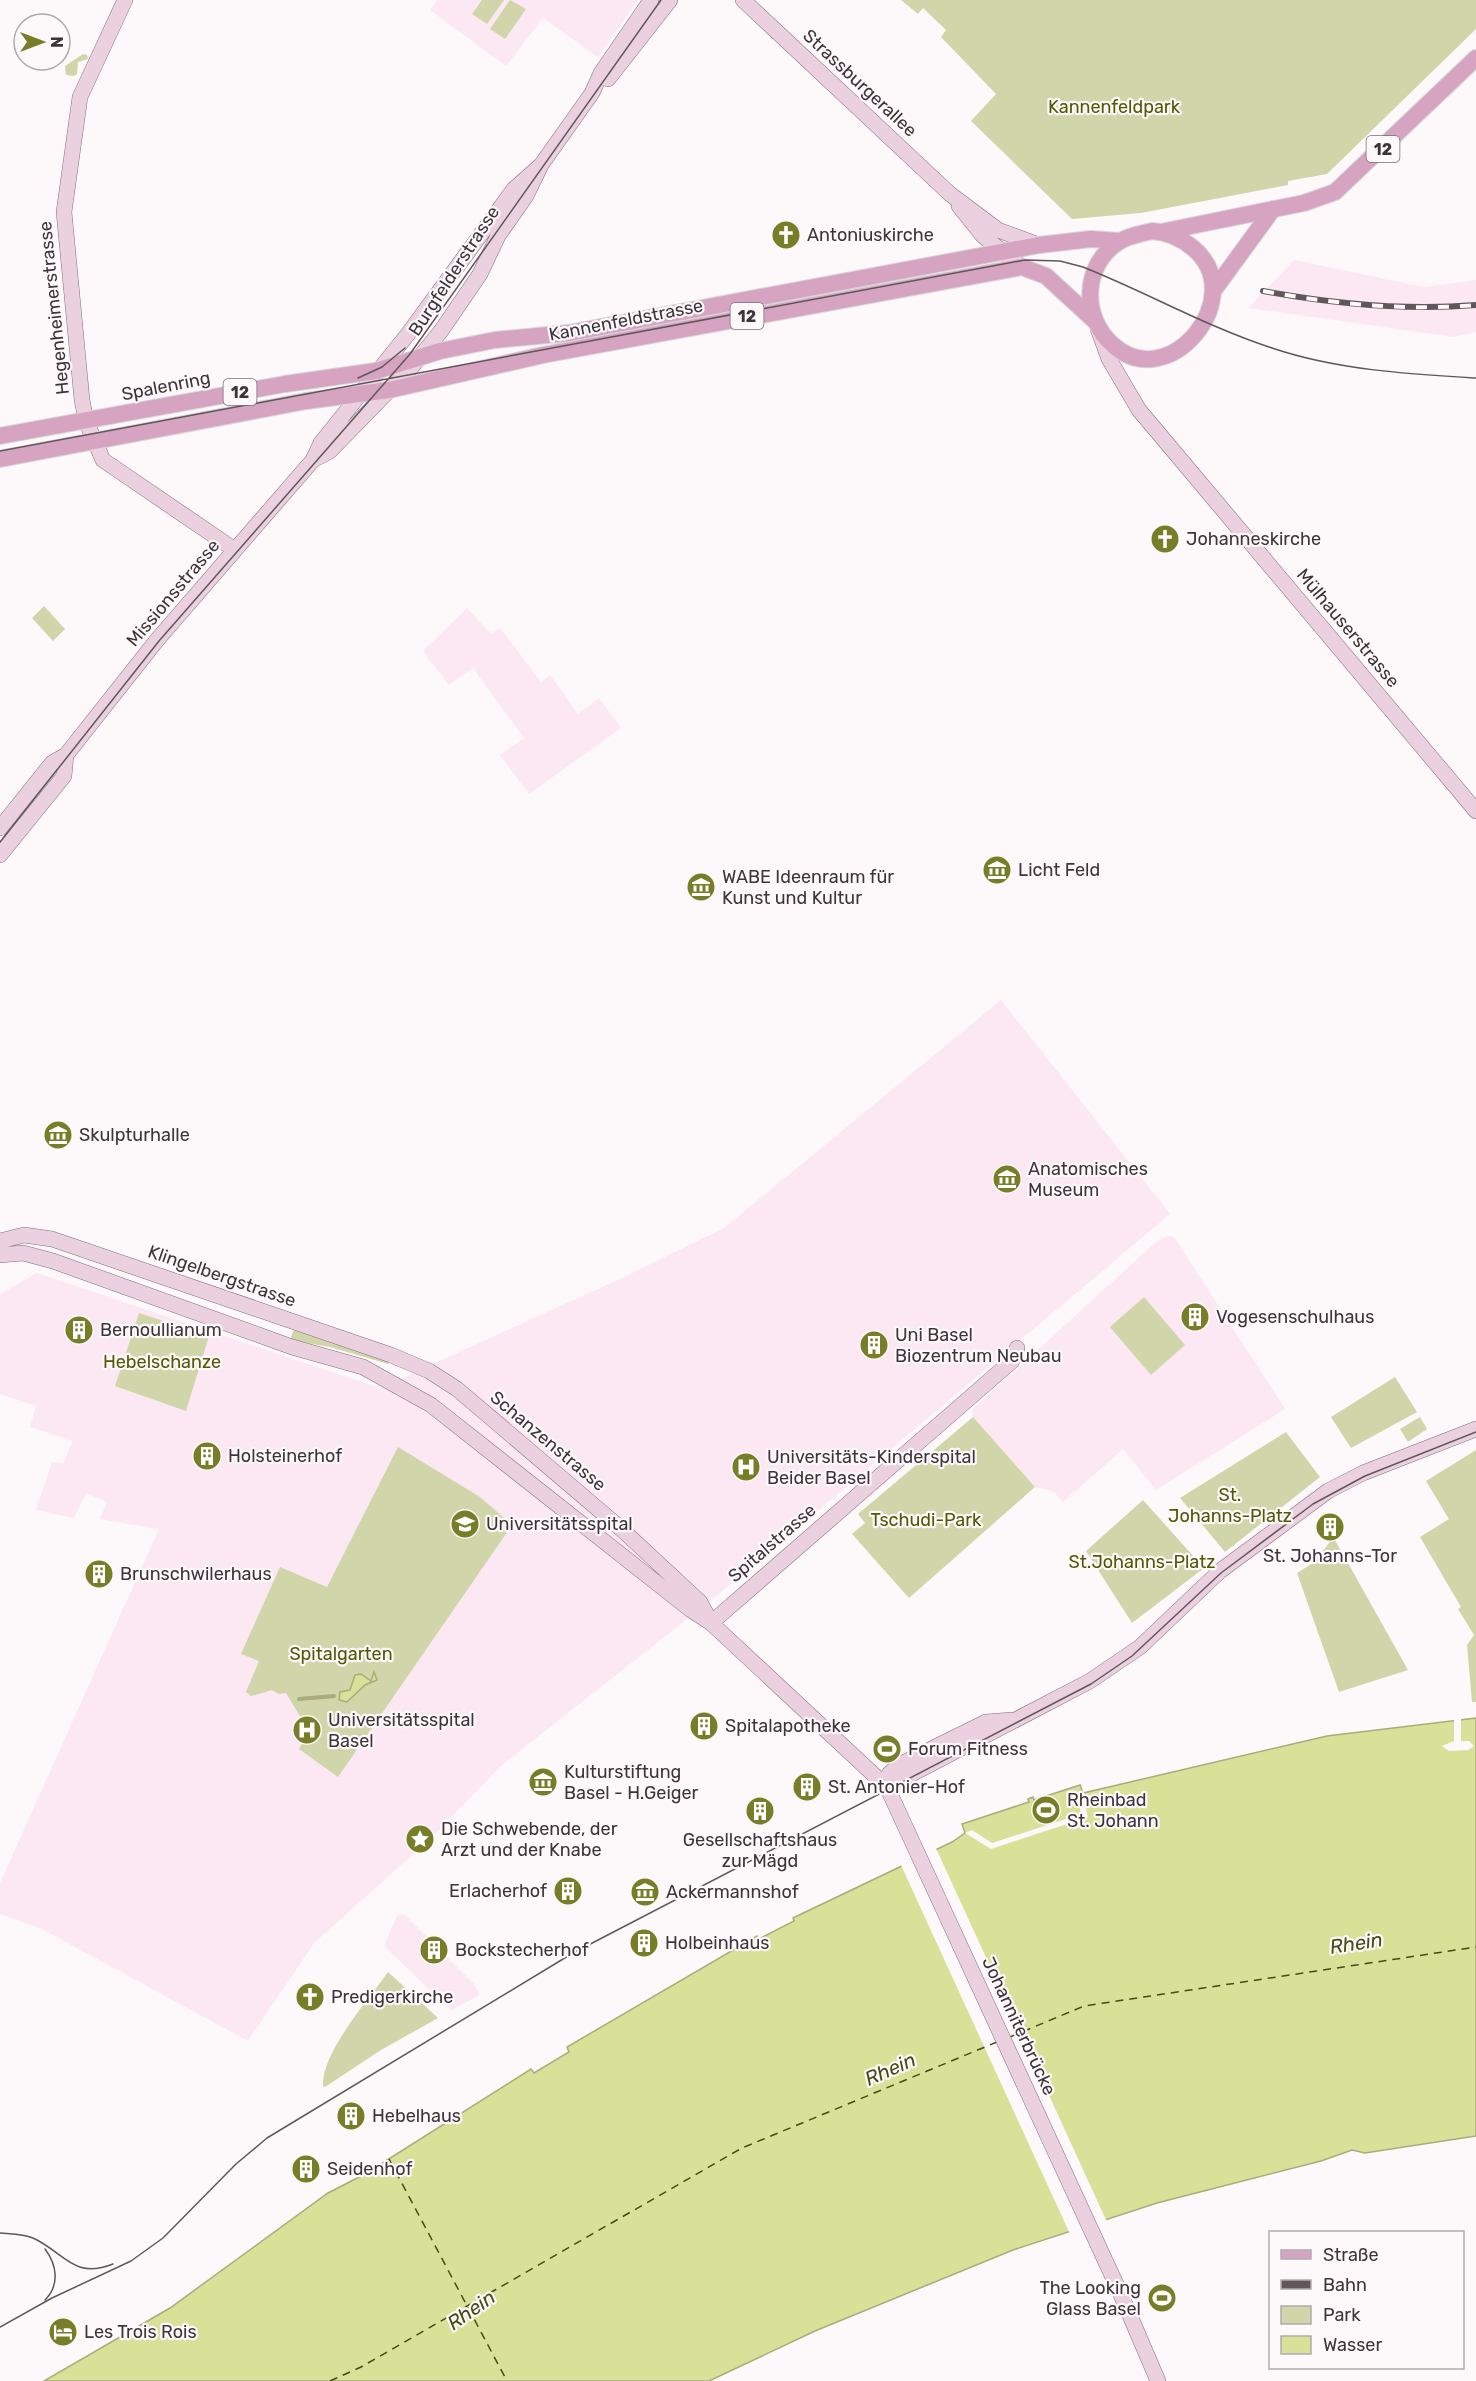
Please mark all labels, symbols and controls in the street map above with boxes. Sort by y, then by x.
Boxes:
north arrow [12,12,72,72]
street label: Strassburgerallee [798,25,922,141]
text: N [47,36,66,48]
park label: Kannenfeldpark [1048,96,1181,118]
road number: 12 [1366,136,1400,162]
street label: Burgfelderstrasse [404,202,504,340]
church icon: Antoniuskirche [770,219,802,251]
street label: Hegenheimerstrasse [34,220,74,396]
place label: Antoniuskirche [807,224,934,246]
street label: Kannenfeldstrasse [547,294,705,346]
road number: 12 [730,303,764,329]
street label: Spalenring [120,367,212,405]
road number: 12 [224,379,256,405]
church icon: Johanneskirche [1149,523,1181,555]
place label: Johanneskirche [1186,528,1321,550]
street label: Missionsstrasse [122,535,224,651]
street label: Mülhauserstrasse [1292,564,1404,692]
museum icon: Licht Feld [981,854,1013,886]
place label: Licht Feld [1018,859,1100,881]
place label: WABE Ideenraum für Kunst und Kultur [722,866,894,909]
museum icon: WABE Ideenraum für Kunst und Kultur [685,871,717,903]
museum icon: Skulpturhalle [42,1119,74,1151]
place label: Skulpturhalle [79,1124,190,1146]
place label: Anatomisches Museum [1028,1158,1148,1201]
museum icon: Anatomisches Museum [991,1163,1023,1195]
street label: Klingelbergstrasse [145,1240,299,1312]
building icon: Vogesenschulhaus [1179,1301,1211,1333]
place label: Vogesenschulhaus [1216,1306,1374,1328]
building icon: Bernoullianum [63,1314,95,1346]
place label: Bernoullianum [100,1319,222,1341]
place label: Uni Basel Biozentrum Neubau [895,1324,1062,1367]
building icon: Uni Basel Biozentrum Neubau [858,1329,890,1361]
park label: Hebelschanze [103,1351,221,1373]
street label: Schanzenstrasse [486,1386,610,1496]
building icon: Holsteinerhof [191,1440,223,1472]
place label: Holsteinerhof [228,1445,342,1467]
place label: Universitäts-Kinderspital Beider Basel [767,1446,976,1489]
hospital icon: Universitäts-Kinderspital Beider Basel [730,1451,762,1483]
park label: St. Johanns-Platz [1168,1484,1292,1527]
street label: Spitalstrasse [724,1499,820,1587]
school or university icon: Universitätsspital [449,1508,481,1540]
park label: Tschudi-Park [871,1509,982,1531]
building icon: St. Johanns-Tor [1314,1511,1346,1543]
place label: Universitätsspital [486,1513,633,1535]
place label: St. Johanns-Tor [1263,1545,1397,1567]
park label: St.Johanns-Platz [1069,1551,1215,1573]
building icon: Brunschwilerhaus [83,1558,115,1590]
place label: Brunschwilerhaus [120,1563,272,1585]
park label: Spitalgarten [289,1643,393,1665]
place label: Universitätsspital Basel [328,1709,475,1752]
building icon: Spitalapotheke [688,1710,720,1742]
hospital icon: Universitätsspital Basel [291,1714,323,1746]
place label: Spitalapotheke [725,1715,851,1737]
sports icon: Forum Fitness [871,1733,903,1765]
place label: Forum Fitness [908,1738,1028,1760]
place label: Kulturstiftung Basel - H.Geiger [564,1761,699,1804]
museum icon: Kulturstiftung Basel - H.Geiger [527,1766,559,1798]
building icon: St. Antonier-Hof [791,1771,823,1803]
place label: St. Antonier-Hof [828,1776,965,1798]
place label: Rheinbad St. Johann [1067,1789,1159,1832]
sports icon: Rheinbad St. Johann [1030,1794,1062,1826]
building icon: Gesellschaftshaus zur Mägd [744,1795,776,1827]
place label: Die Schwebende, der Arzt und der Knabe [441,1818,618,1861]
place icon: Die Schwebende, der Arzt und der Knabe [404,1823,436,1855]
place label: Gesellschaftshaus zur Mägd [683,1829,837,1872]
building icon: Erlacherhof [552,1875,584,1907]
museum icon: Ackermannshof [629,1876,661,1908]
place label: Erlacherhof [449,1880,547,1902]
place label: Ackermannshof [666,1881,799,1903]
building icon: Holbeinhaus [628,1927,660,1959]
water label: Rhein [1328,1927,1384,1959]
place label: Holbeinhaus [665,1932,770,1954]
building icon: Bockstecherhof [418,1934,450,1966]
place label: Bockstecherhof [455,1939,589,1961]
street label: Johanniterbrücke [977,1953,1061,2099]
church icon: Predigerkirche [294,1981,326,2013]
place label: Predigerkirche [331,1986,453,2008]
water label: Rhein [861,2047,919,2091]
building icon: Hebelhaus [335,2100,367,2132]
place label: Hebelhaus [372,2105,461,2127]
building icon: Seidenhof [290,2153,322,2185]
place label: Seidenhof [327,2158,413,2180]
legend [1269,2231,1464,2369]
text: Straße [1323,2244,1379,2266]
text: Bahn [1323,2274,1367,2296]
place label: The Looking Glass Basel [1040,2277,1141,2320]
sports icon: The Looking Glass Basel [1146,2282,1178,2314]
water label: Rhein [442,2285,500,2335]
text: Park [1323,2304,1361,2326]
hotel icon: Les Trois Rois [47,2316,79,2348]
place label: Les Trois Rois [84,2321,197,2343]
text: Wasser [1323,2334,1382,2356]

